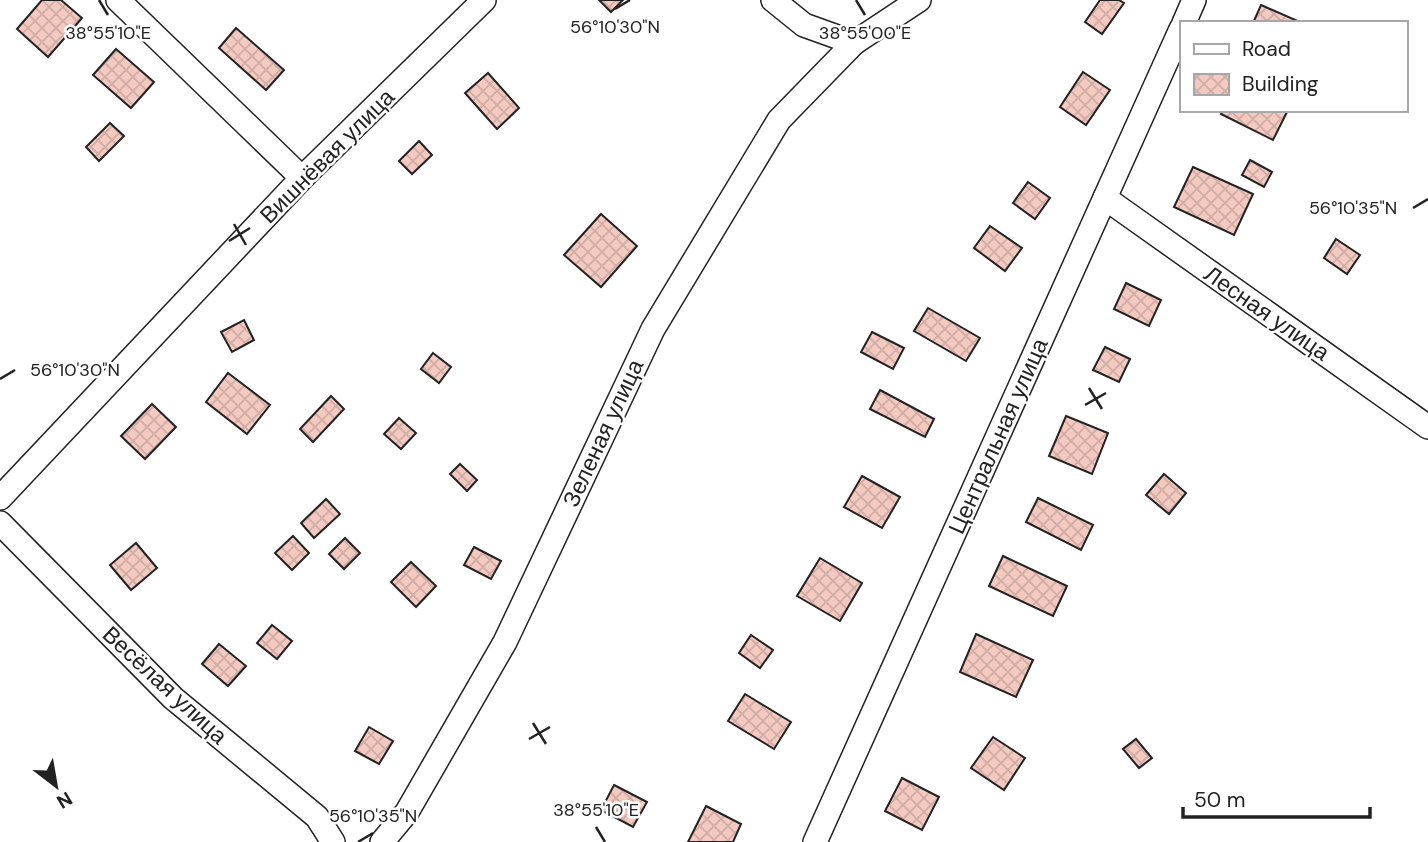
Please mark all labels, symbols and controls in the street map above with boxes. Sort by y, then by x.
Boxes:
text: 56°10'30"N [570,15,660,39]
text: 38°55'10"E [65,21,151,45]
text: 38°55'00"E [819,21,911,45]
legend [1180,21,1407,112]
text: Road [1242,35,1291,63]
text: Building [1242,70,1319,98]
street label: Вишнёвая улица [253,82,401,230]
text: 56°10'35"N [1309,196,1397,220]
street label: Лесная улица [1198,259,1336,367]
street label: Центральная улица [941,333,1055,539]
street label: Зеленая улица [556,354,650,512]
text: 56°10'30"N [30,358,120,382]
street label: Весёлая улица [96,619,234,751]
north arrow [21,751,91,821]
scale bar [1183,776,1370,820]
text: N [52,786,77,814]
text: 50 m [1194,786,1245,814]
text: 38°55'10"E [553,798,639,822]
text: 56°10'35"N [329,804,417,828]

